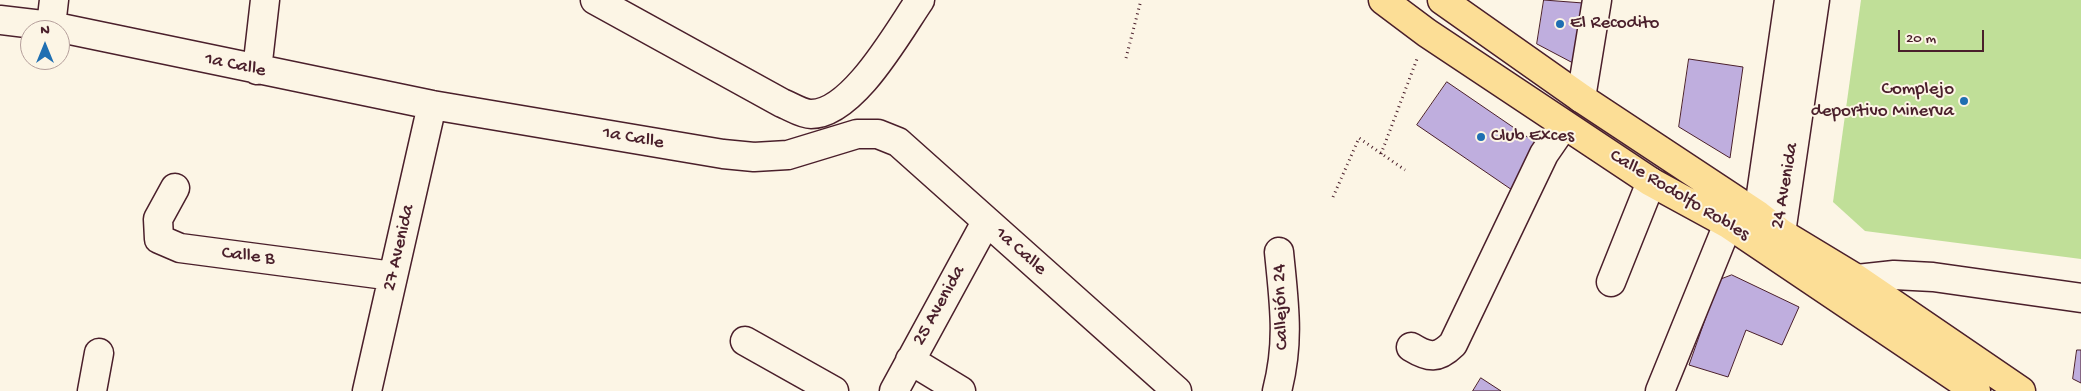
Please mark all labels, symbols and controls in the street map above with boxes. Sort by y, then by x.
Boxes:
place label: El Recodito [1570,13,1659,35]
marker: El Recodito [1554,18,1566,30]
north arrow [20,20,70,70]
scale bar [1901,20,1987,52]
text: N [40,22,50,39]
text: 20 m [1906,30,1936,48]
street label: 1a Calle [202,48,268,84]
place label: Complejo deportivo Minerva [1811,79,1954,123]
marker: Complejo deportivo Minerva [1958,95,1970,107]
street label: 1a Calle [601,122,665,156]
place label: Club Exces [1491,126,1574,148]
marker: Club Exces [1475,131,1487,143]
street label: 24 Avenida [1767,141,1805,231]
street label: Calle Rodolfo Robles [1605,145,1753,247]
street label: 27 Avenida [379,203,421,293]
street label: 1a Calle [989,223,1051,281]
street label: Calle B [220,242,276,272]
street label: 25 Avenida [909,262,971,350]
street label: Callejón 24 [1269,264,1295,350]

